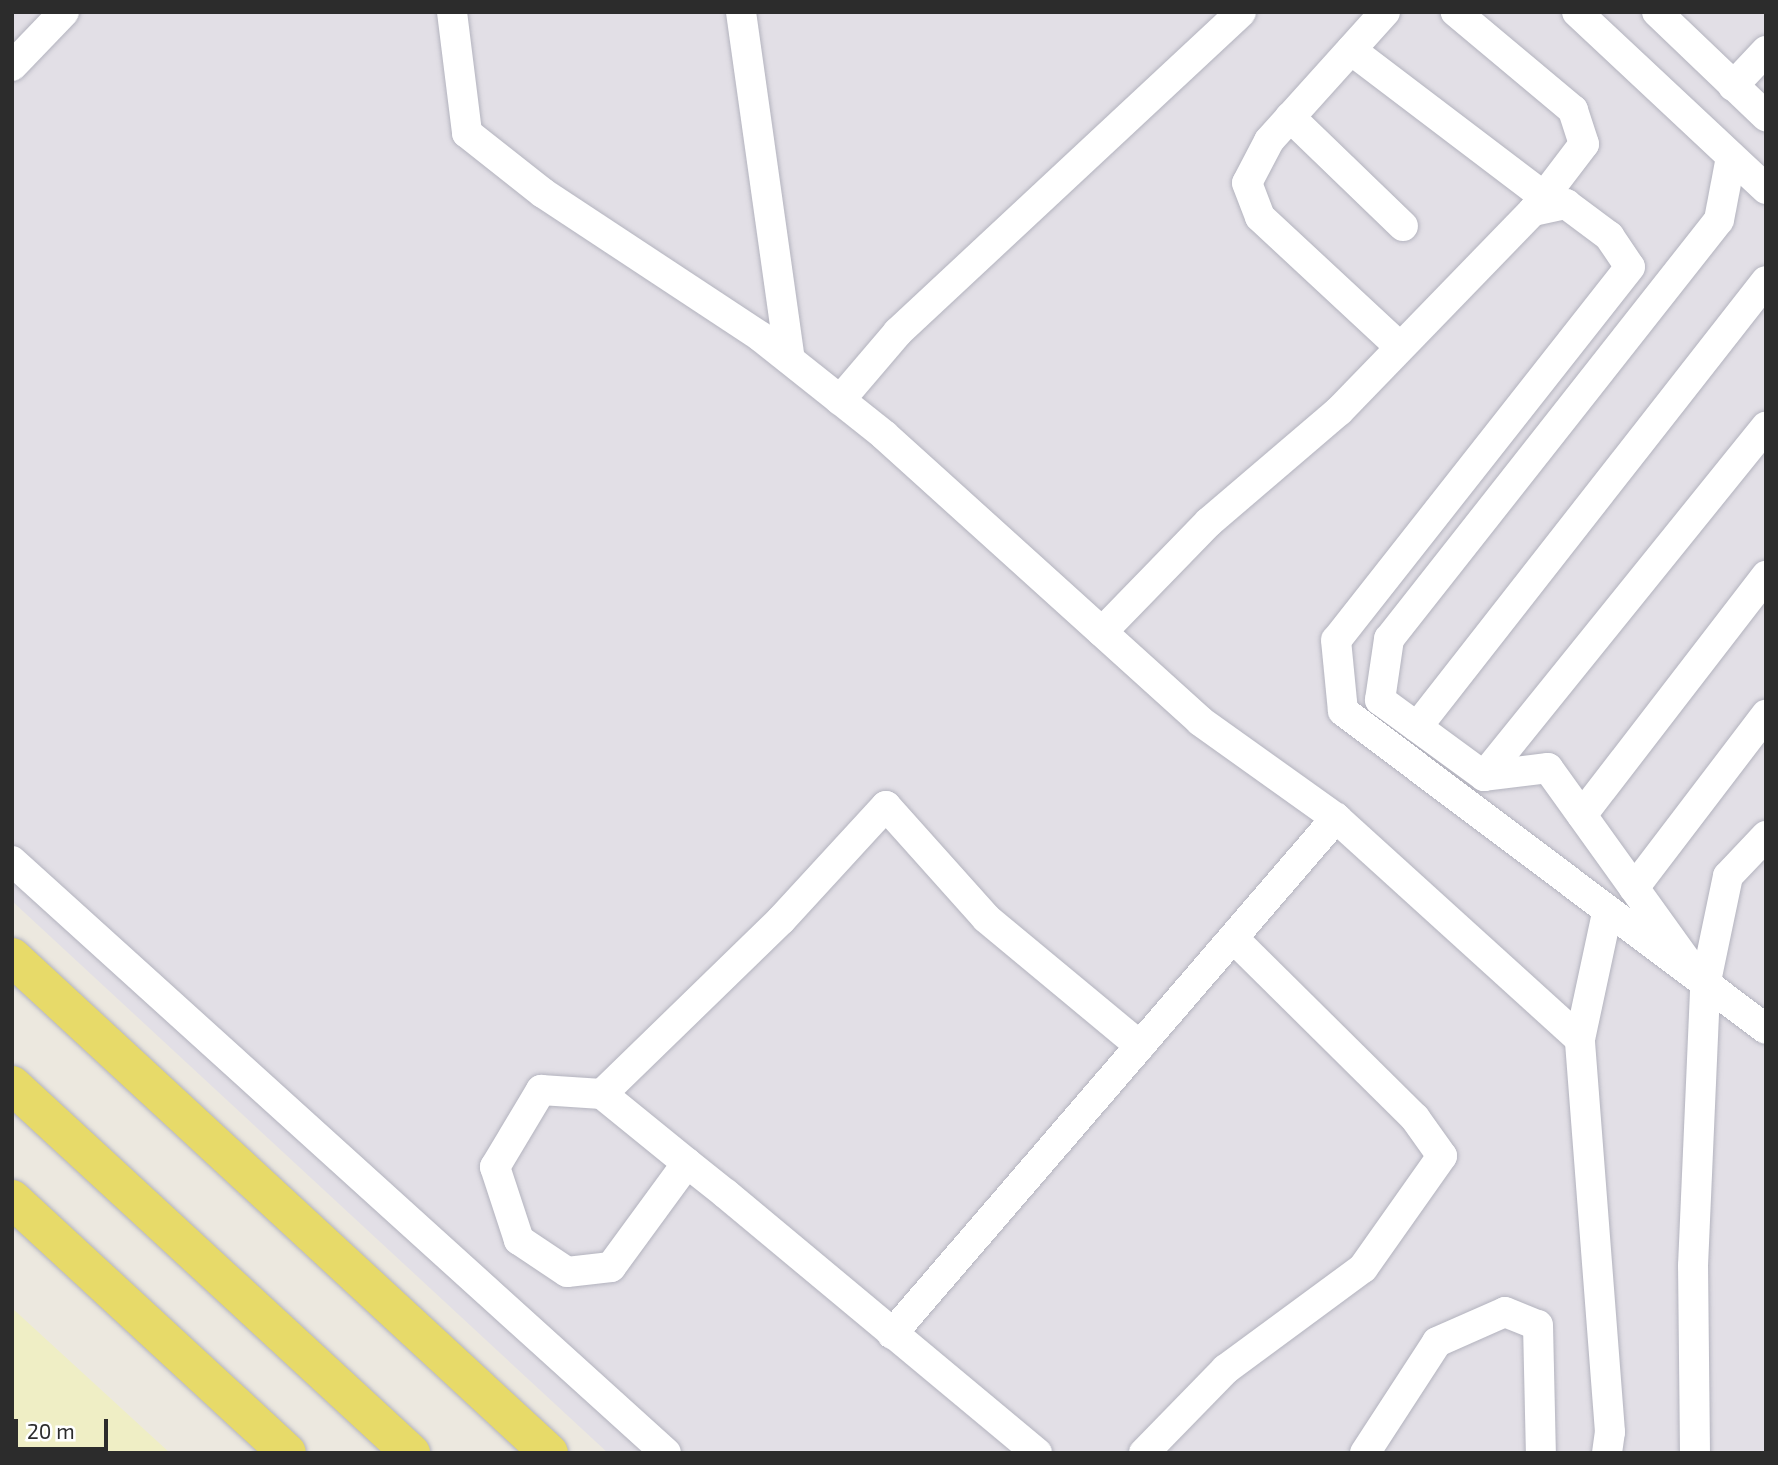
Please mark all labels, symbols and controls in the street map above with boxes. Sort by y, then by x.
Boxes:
scale bar [18,1406,112,1450]
text: 20 m [27,1418,75,1443]

